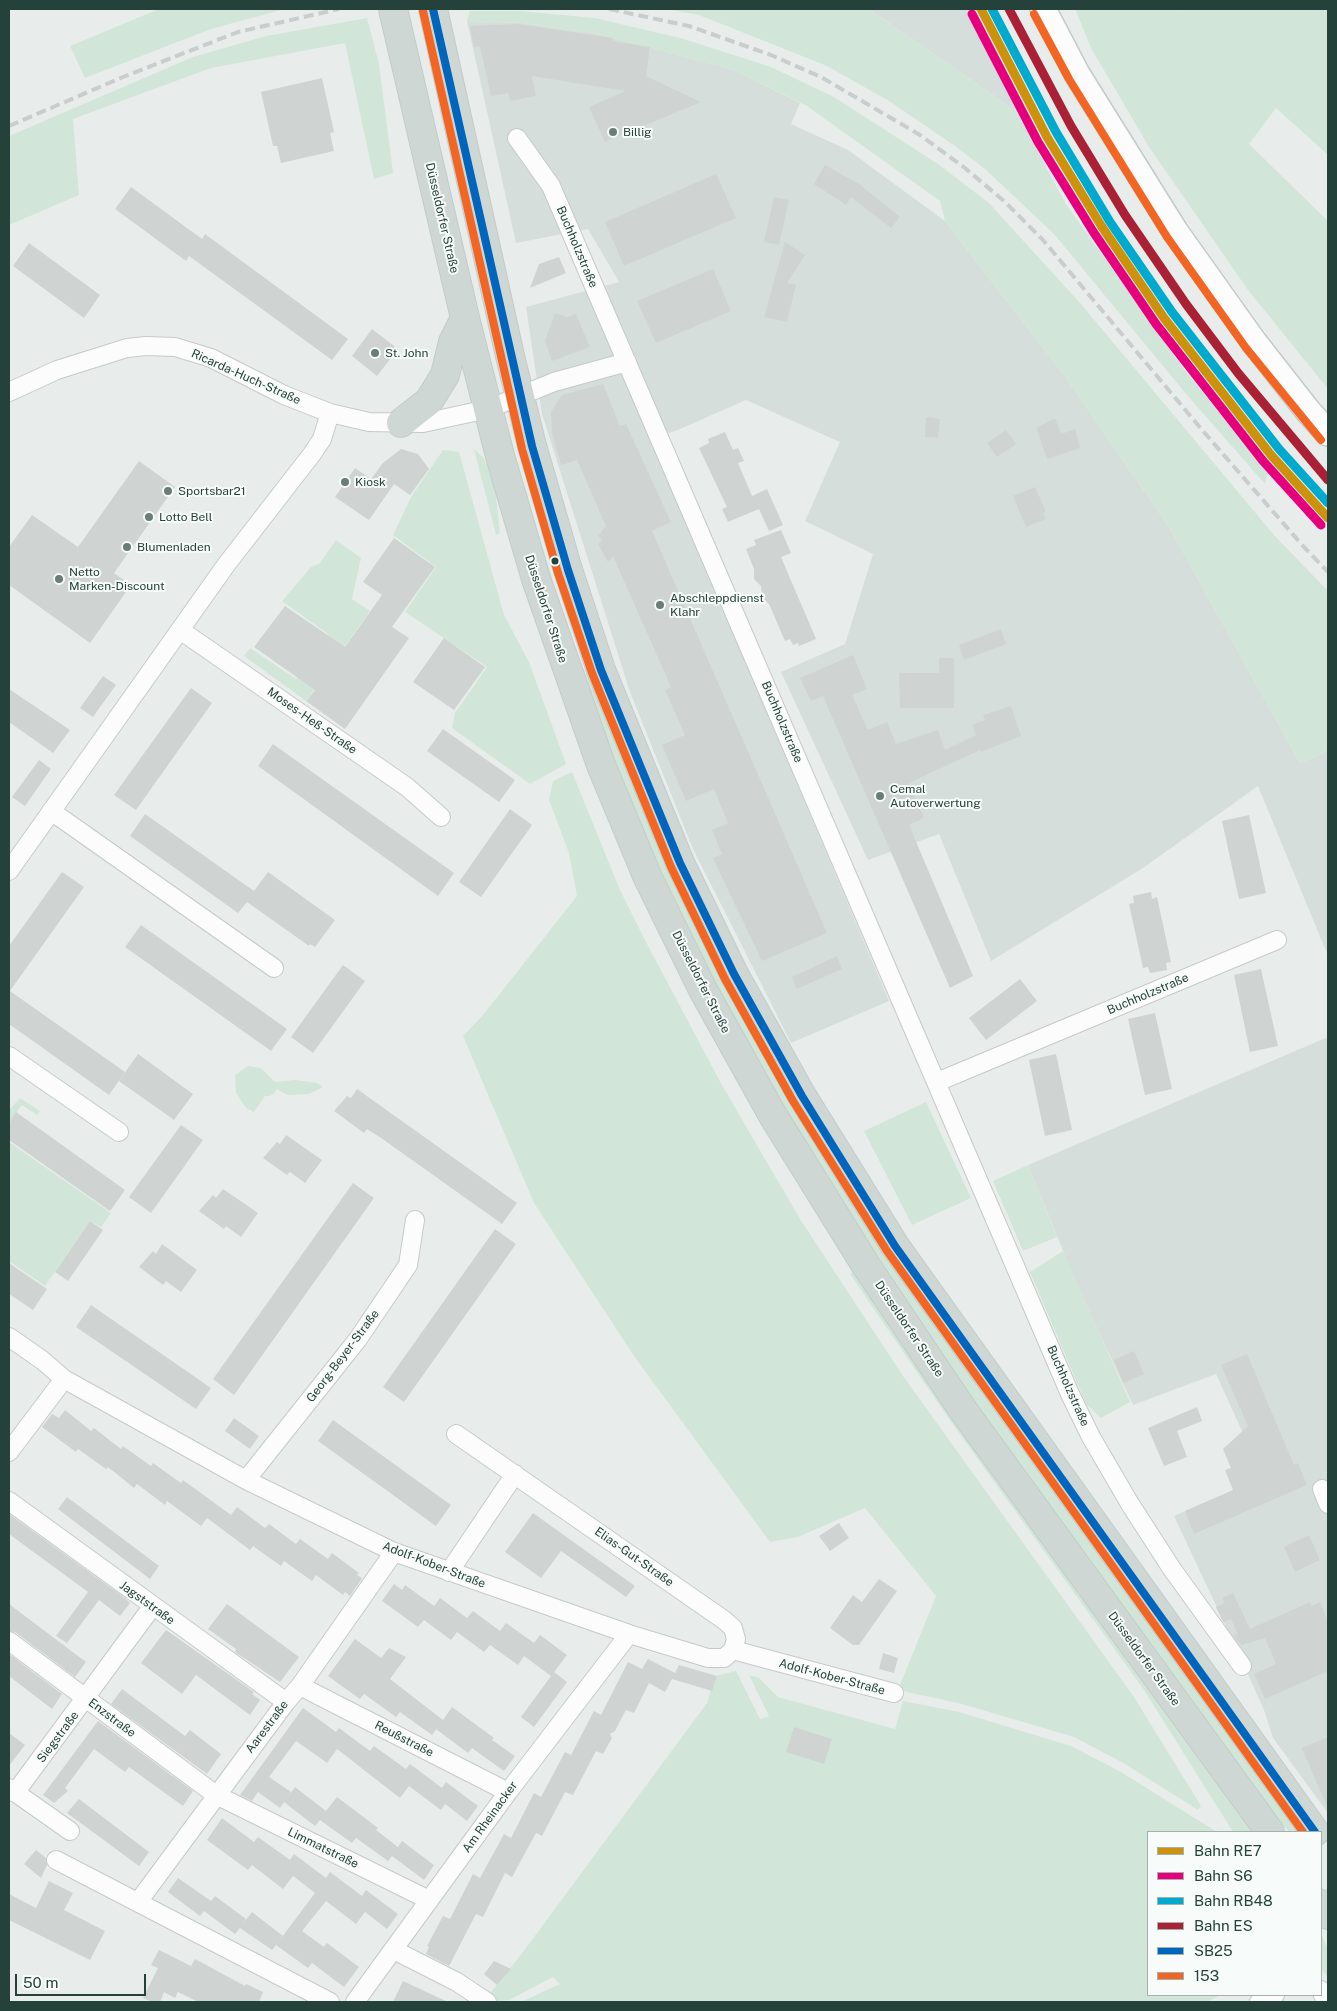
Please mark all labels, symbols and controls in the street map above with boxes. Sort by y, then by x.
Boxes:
place label: Billig [623,125,652,139]
marker: Billig [607,126,619,138]
street label: Düsseldorfer Straße [422,161,462,275]
street label: Buchholzstraße [553,204,601,290]
street label: Ricarda-Huch-Straße [189,346,303,408]
place label: St. John [385,346,428,360]
marker: St. John [369,347,381,359]
place label: Kiosk [355,475,386,489]
marker: Kiosk [339,476,351,488]
place label: Sportsbar21 [178,484,246,498]
marker: Sportsbar21 [162,485,174,497]
place label: Lotto Bell [159,510,212,524]
marker: Lotto Bell [143,511,155,523]
place label: Blumenladen [137,540,211,554]
marker: Blumenladen [121,541,133,553]
street label: Düsseldorfer Straße [522,553,570,665]
unlabelled marker [550,556,560,566]
place label: Netto Marken-Discount [69,565,165,593]
marker: Netto Marken-Discount [53,573,65,585]
place label: Abschleppdienst Klahr [670,591,764,619]
marker: Abschleppdienst Klahr [654,599,666,611]
street label: Buchholzstraße [758,679,806,765]
street label: Moses-Heß-Straße [264,685,360,757]
place label: Cemal Autoverwertung [890,782,981,810]
marker: Cemal Autoverwertung [874,790,886,802]
street label: Düsseldorfer Straße [669,928,733,1036]
street label: Buchholzstraße [1105,970,1191,1018]
street label: Düsseldorfer Straße [871,1278,947,1380]
street label: Georg-Beyer-Straße [304,1307,382,1405]
street label: Buchholzstraße [1044,1343,1092,1429]
street label: Elias-Gut-Straße [592,1524,676,1590]
street label: Adolf-Kober-Straße [380,1539,488,1591]
street label: Jagststraße [117,1578,177,1628]
street label: Düsseldorfer Straße [1105,1609,1183,1709]
street label: Adolf-Kober-Straße [777,1656,887,1698]
street label: Enzstraße [85,1696,139,1740]
street label: Aarestraße [243,1698,291,1756]
street label: Siegstraße [34,1708,82,1766]
street label: Reußstraße [372,1718,436,1760]
street label: Am Rheinacker [459,1779,521,1855]
street label: Limmatstraße [285,1825,361,1871]
legend [1147,1831,1322,1996]
text: Bahn RE7 [1194,1842,1262,1859]
text: Bahn S6 [1194,1867,1253,1884]
text: Bahn RB48 [1194,1892,1273,1909]
text: Bahn ES [1194,1917,1253,1934]
text: SB25 [1194,1942,1233,1959]
scale bar [18,1964,149,1996]
text: 153 [1194,1967,1219,1984]
text: 50 m [23,1974,58,1991]

